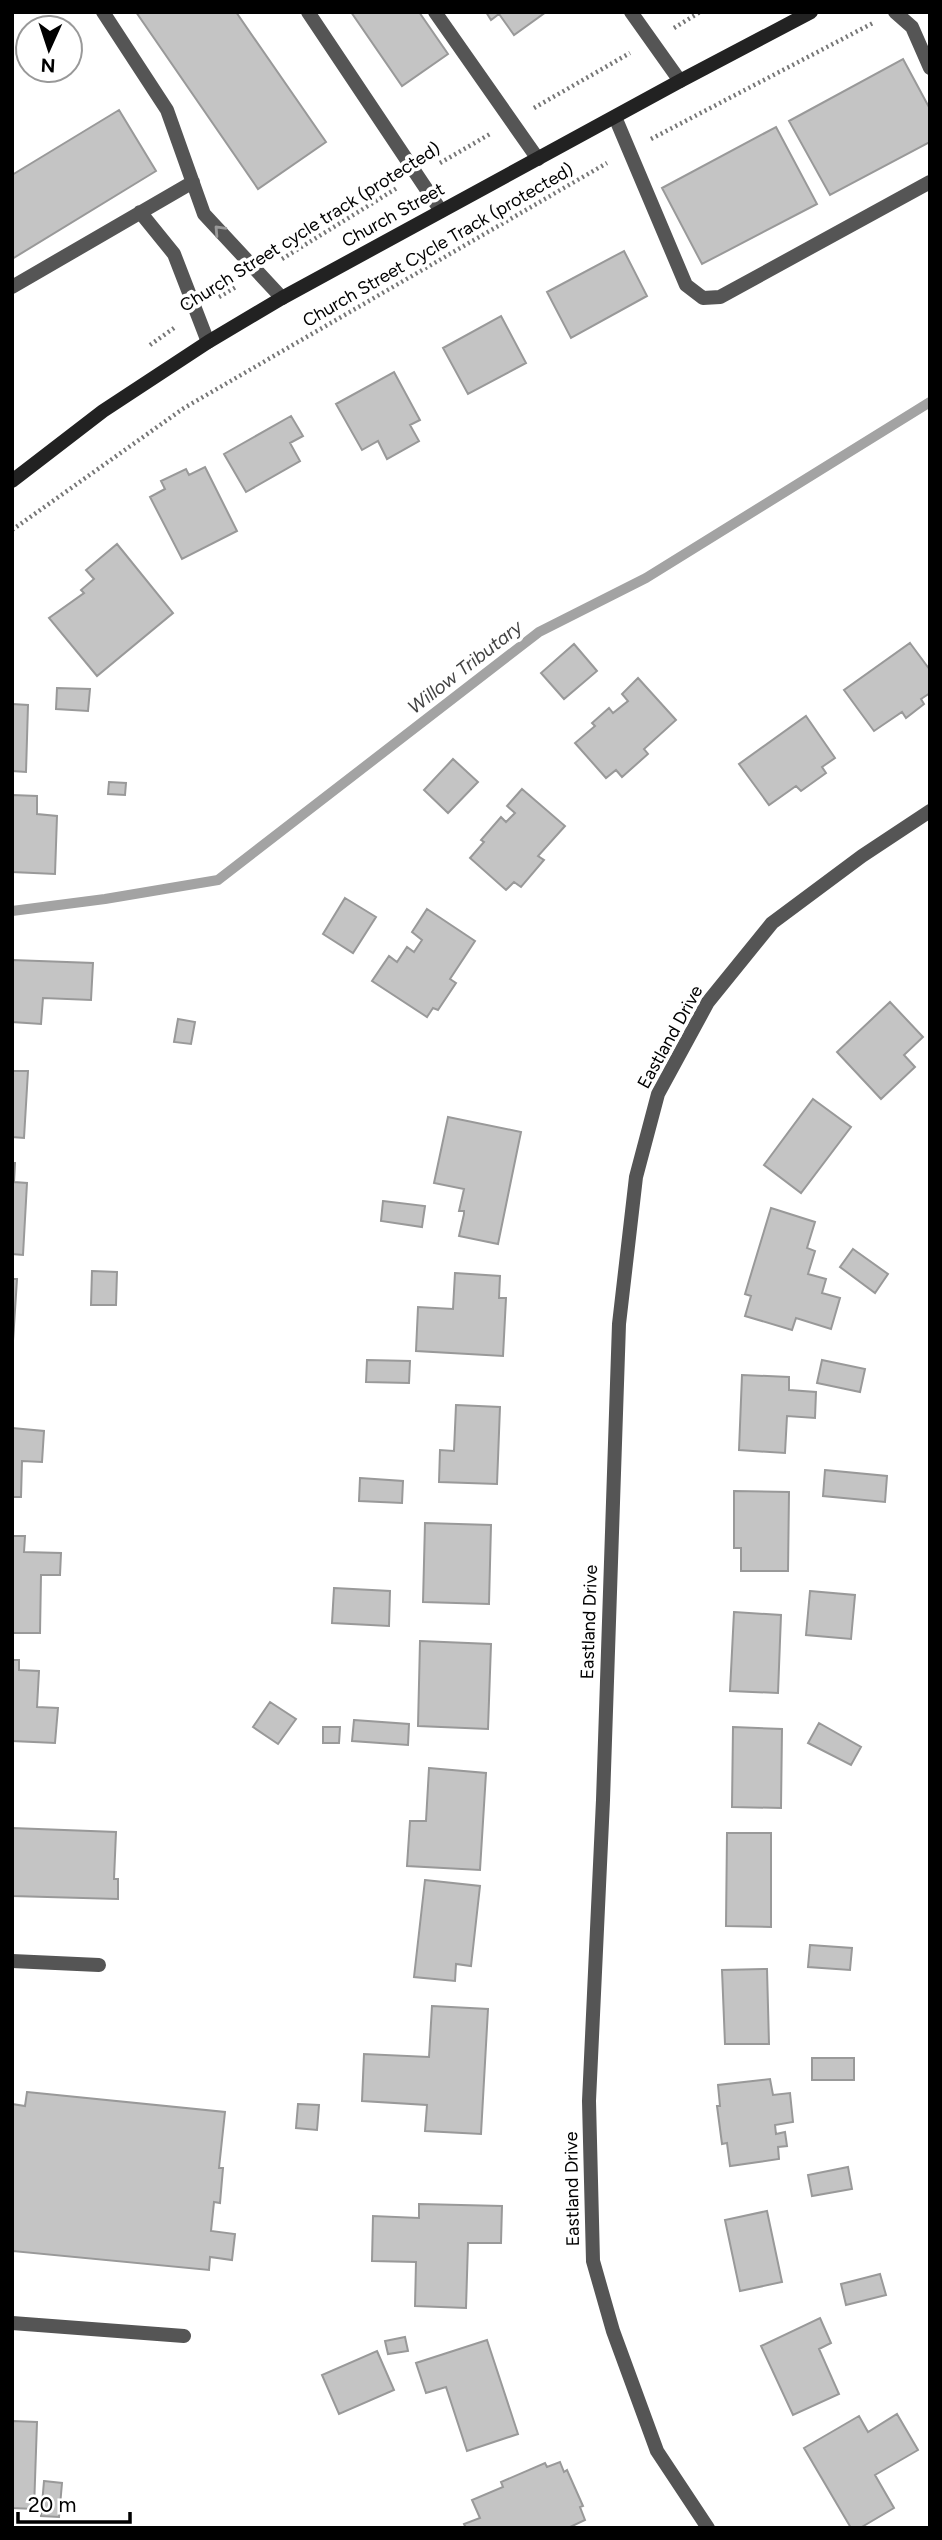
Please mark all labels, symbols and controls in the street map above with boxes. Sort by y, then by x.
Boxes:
north arrow [14,14,84,84]
text: N [40,54,56,77]
street label: Church Street cycle track (protected) [176,137,444,317]
street label: Church Street Cycle Track (protected) [299,158,577,332]
street label: Church Street [338,178,448,252]
one-way arrow [215,225,228,238]
water label: Willow Tributary [403,615,528,719]
street label: Eastland Drive [633,981,708,1093]
street label: Eastland Drive [576,1564,602,1680]
street label: Eastland Drive [560,2131,584,2247]
scale bar [18,2480,130,2524]
text: 20 m [28,2492,76,2517]

